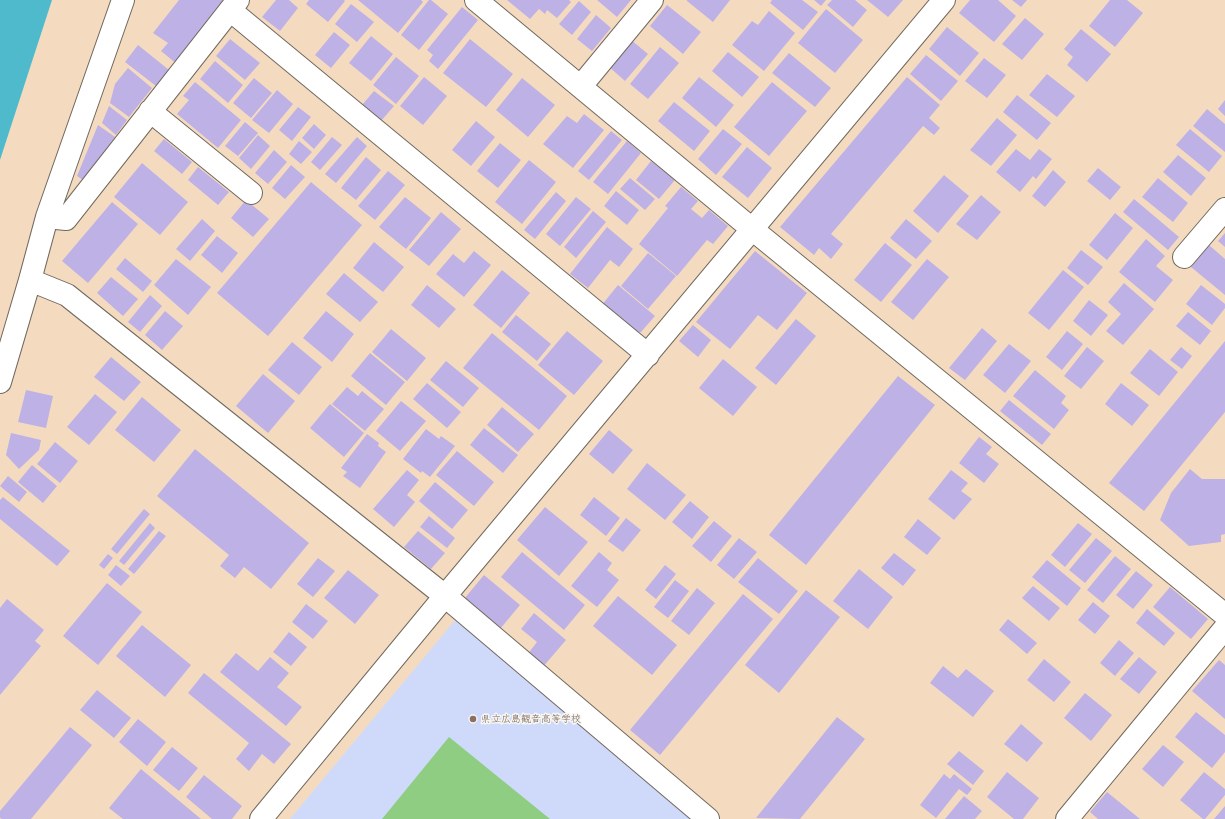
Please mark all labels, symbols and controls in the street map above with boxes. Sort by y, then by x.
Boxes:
place label: 県立広島観音高等学校 [481,713,581,725]
marker: 県立広島観音高等学校 [468,714,478,724]

